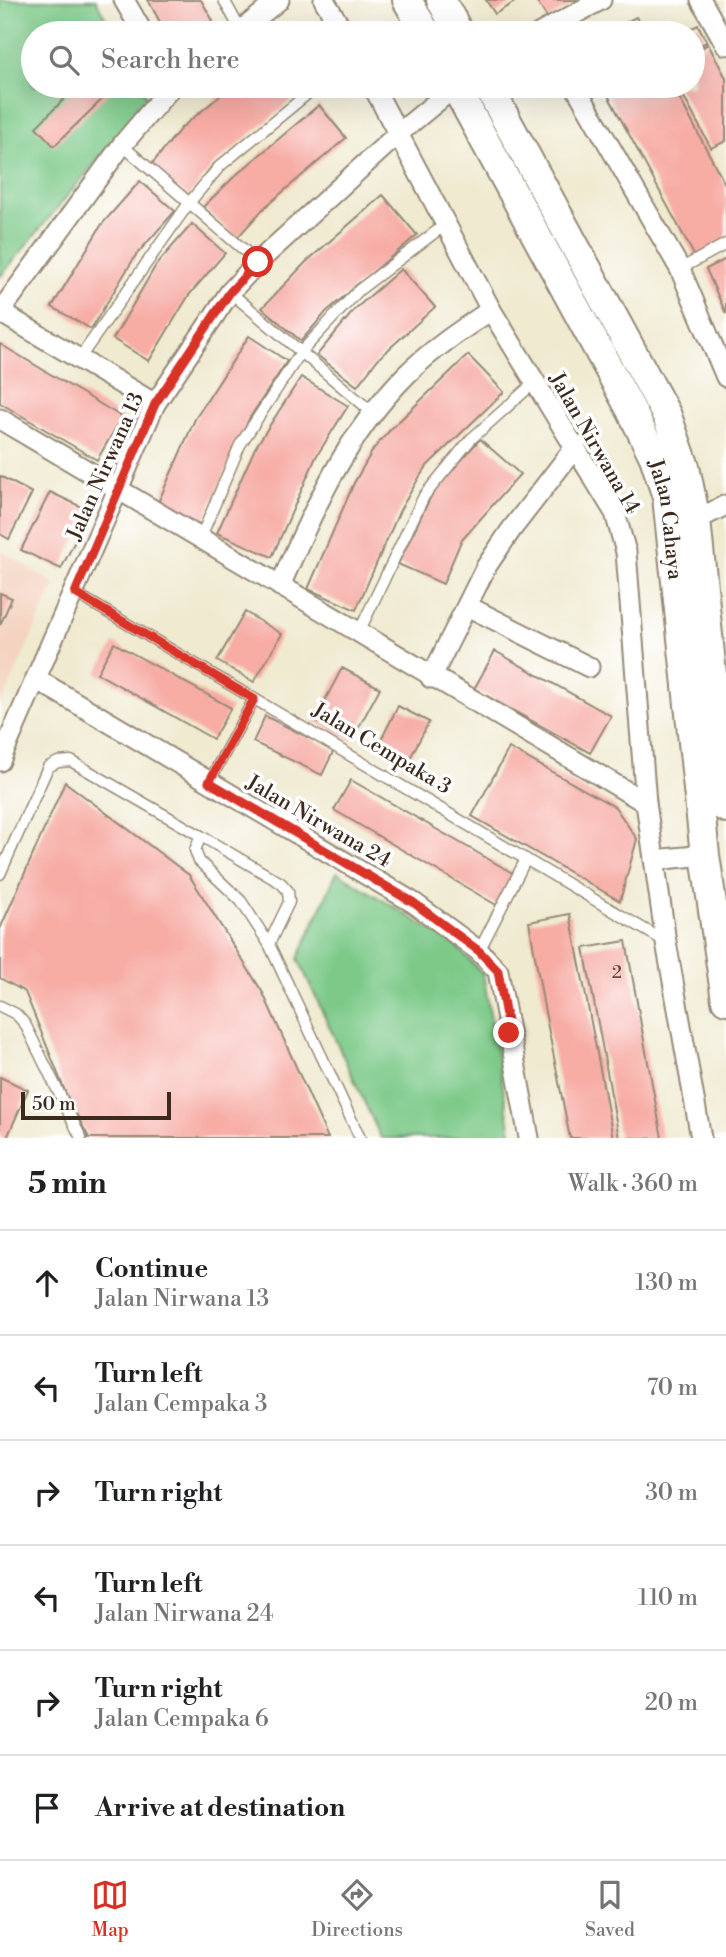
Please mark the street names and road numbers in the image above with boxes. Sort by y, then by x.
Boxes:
street label: Jalan Nirwana 14 [543,367,645,519]
street label: Jalan Nirwana 13 [61,388,150,545]
street label: Jalan Cahaya [641,455,688,581]
street label: Jalan Cempaka 3 [306,697,456,801]
street label: Jalan Nirwana 24 [241,769,396,874]

